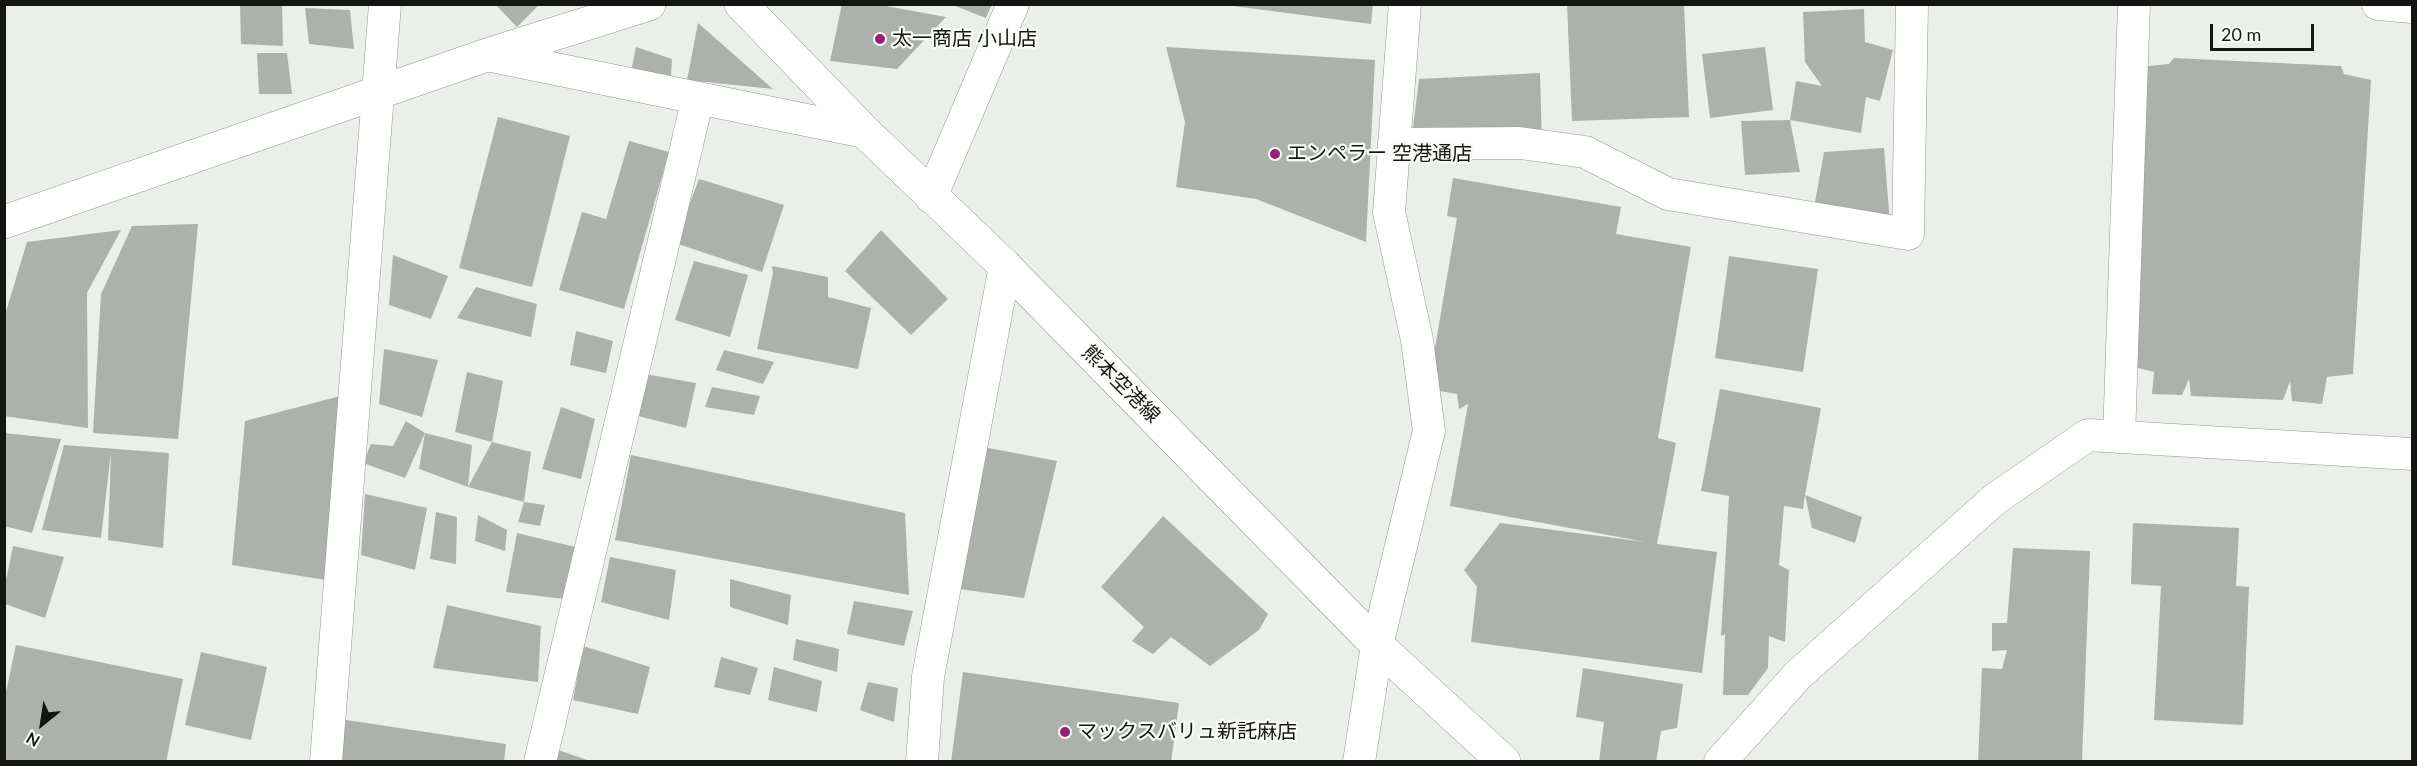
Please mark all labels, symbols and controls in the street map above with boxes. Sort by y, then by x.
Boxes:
scale bar [2213,12,2316,50]
text: 20 m [2221,23,2261,45]
place label: 太一商店 小山店 [892,27,1037,51]
marker: 太一商店 小山店 [873,32,887,46]
place label: エンペラー 空港通店 [1287,142,1472,166]
marker: エンペラー 空港通店 [1268,147,1282,161]
street label: 熊本空港線 [1077,340,1165,428]
north arrow [12,694,72,754]
place label: マックスバリュ新託麻店 [1077,720,1297,744]
marker: マックスバリュ新託麻店 [1058,725,1072,739]
text: N [23,729,43,751]

